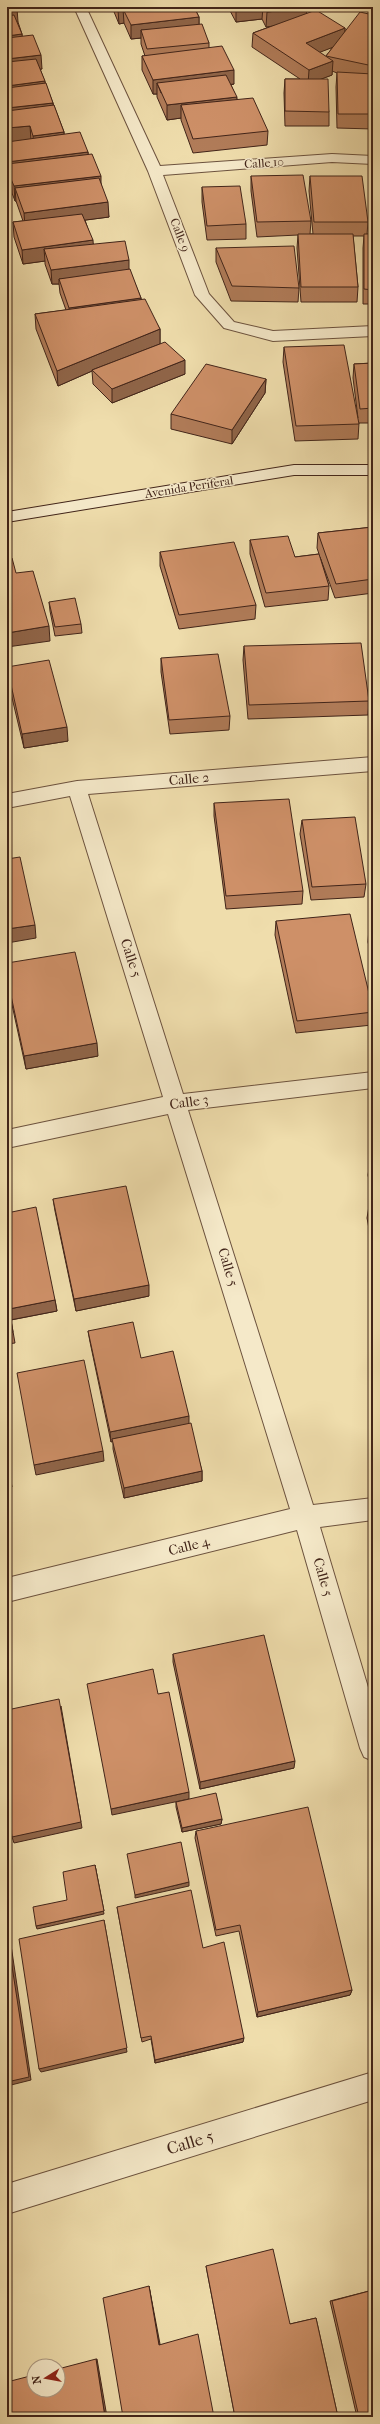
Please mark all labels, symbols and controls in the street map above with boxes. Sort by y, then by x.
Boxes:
street label: Calle 10 [244,155,284,171]
street label: Calle 9 [167,216,193,254]
street label: Avenida Periferal [143,473,235,501]
street label: Calle 2 [168,769,210,789]
street label: Calle 5 [117,937,145,979]
street label: Calle 3 [168,1091,210,1113]
street label: Calle 5 [214,1246,242,1288]
street label: Calle 4 [167,1533,212,1559]
street label: Calle 5 [309,1556,337,1598]
street label: Calle 5 [164,2125,216,2159]
north arrow [26,2358,66,2398]
text: N [29,2374,44,2385]

